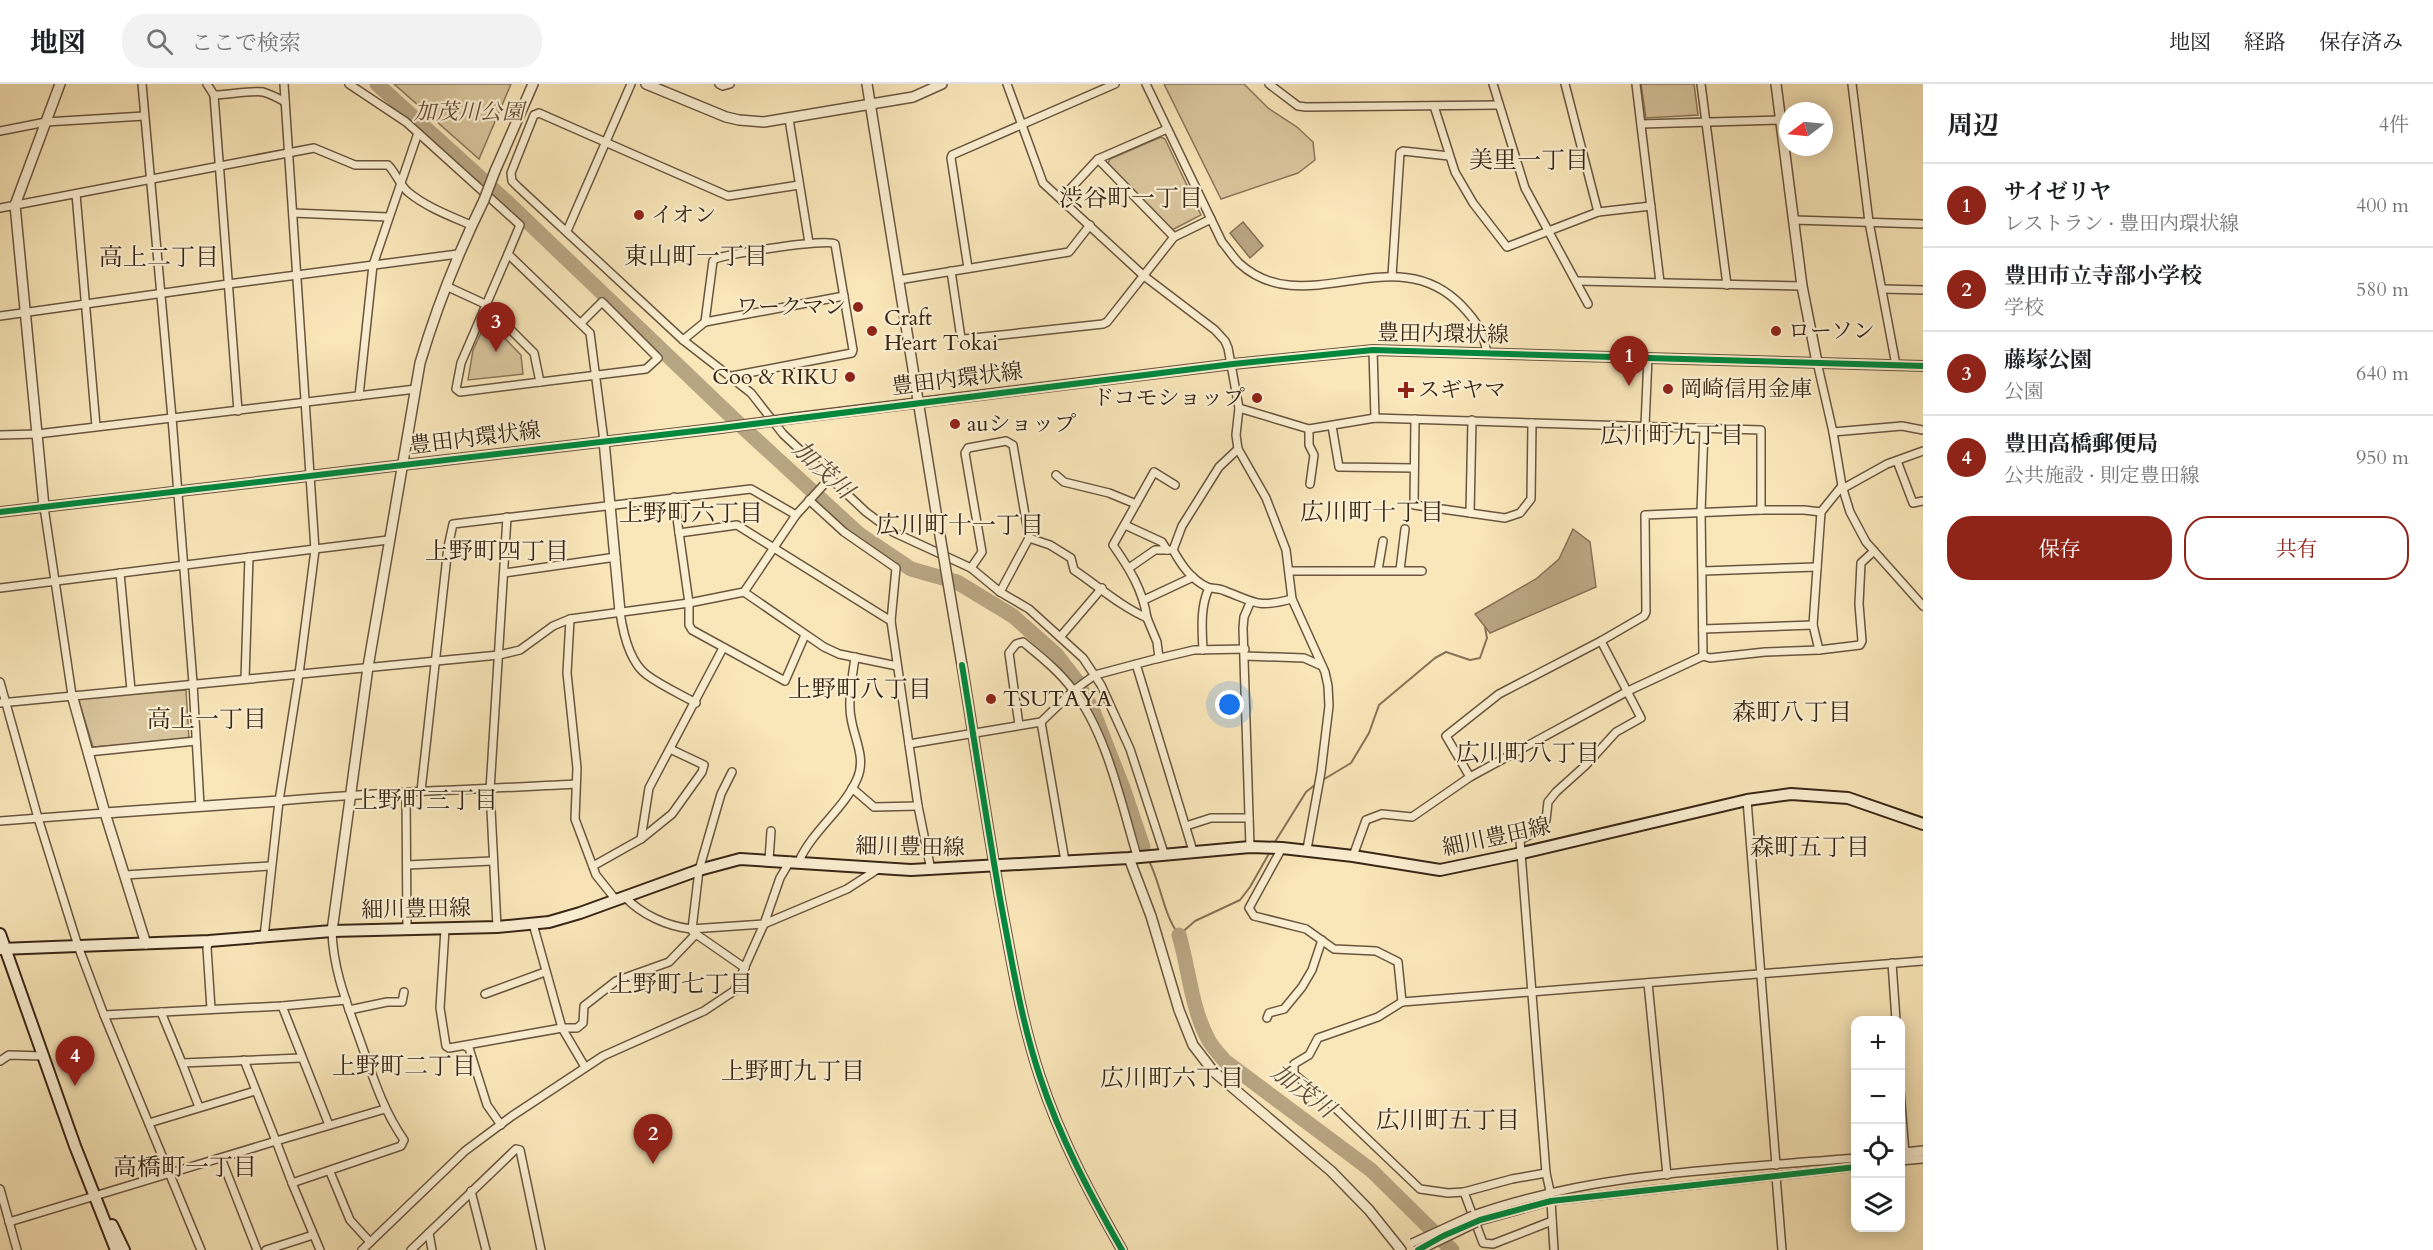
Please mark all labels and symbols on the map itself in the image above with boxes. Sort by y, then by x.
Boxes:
park label: 加茂川公園 [414,97,527,127]
north arrow [1779,102,1833,156]
district label: 美里一丁目 [1469,144,1589,177]
district label: 渋谷町一丁目 [1059,182,1203,215]
place label: イオン [651,200,716,230]
marker: イオン [632,208,646,222]
district label: 東山町一丁目 [624,240,768,273]
district label: 高上二丁目 [99,241,219,274]
place label: ワークマン [736,292,846,322]
marker: ワークマン [851,300,865,314]
pin: 3 [476,302,516,352]
place label: Craft Heart Tokai [884,303,998,358]
place label: ローソン [1788,316,1875,346]
street label: 豊田内環状線 [1377,318,1509,350]
marker: Craft Heart Tokai [865,324,879,338]
marker: ローソン [1769,324,1783,338]
pin: 1 [1610,336,1648,386]
street label: 豊田内環状線 [890,356,1024,402]
place label: Coo & RIKU [712,362,838,392]
marker: Coo & RIKU [843,370,857,384]
place label: 岡崎信用金庫 [1680,374,1812,404]
place label: スギヤマ [1418,375,1506,405]
marker: 岡崎信用金庫 [1661,382,1675,396]
place label: ドコモショップ [1092,383,1245,413]
marker: スギヤマ [1399,383,1413,397]
marker: ドコモショップ [1250,391,1264,405]
place label: auショップ [967,409,1076,439]
street label: 豊田内環状線 [408,415,542,461]
marker: auショップ [948,417,962,431]
district label: 広川町九丁目 [1600,419,1744,452]
water label: 加茂川 [785,433,863,509]
district label: 広川町十丁目 [1300,496,1444,529]
district label: 上野町六丁目 [619,497,763,530]
district label: 広川町十一丁目 [876,509,1044,542]
district label: 上野町四丁目 [425,535,569,568]
district label: 上野町八丁目 [788,673,932,706]
place label: TSUTAYA [1003,684,1112,714]
your location [1215,690,1244,719]
marker: TSUTAYA [984,692,998,706]
district label: 森町八丁目 [1732,696,1852,729]
district label: 高上一丁目 [147,703,267,736]
district label: 広川町八丁目 [1456,737,1600,770]
district label: 上野町三丁目 [354,784,498,817]
street label: 細川豊田線 [1439,811,1553,863]
street label: 細川豊田線 [855,831,965,863]
district label: 森町五丁目 [1750,831,1870,864]
street label: 細川豊田線 [361,893,471,925]
district label: 上野町七丁目 [609,968,753,1001]
pin: 4 [56,1036,94,1086]
district label: 上野町二丁目 [332,1050,476,1083]
district label: 上野町九丁目 [721,1055,865,1088]
water label: 加茂川 [1264,1056,1344,1128]
district label: 広川町六丁目 [1100,1062,1244,1095]
district label: 広川町五丁目 [1376,1104,1520,1137]
pin: 2 [634,1114,672,1164]
district label: 高橋町一丁目 [113,1151,257,1184]

